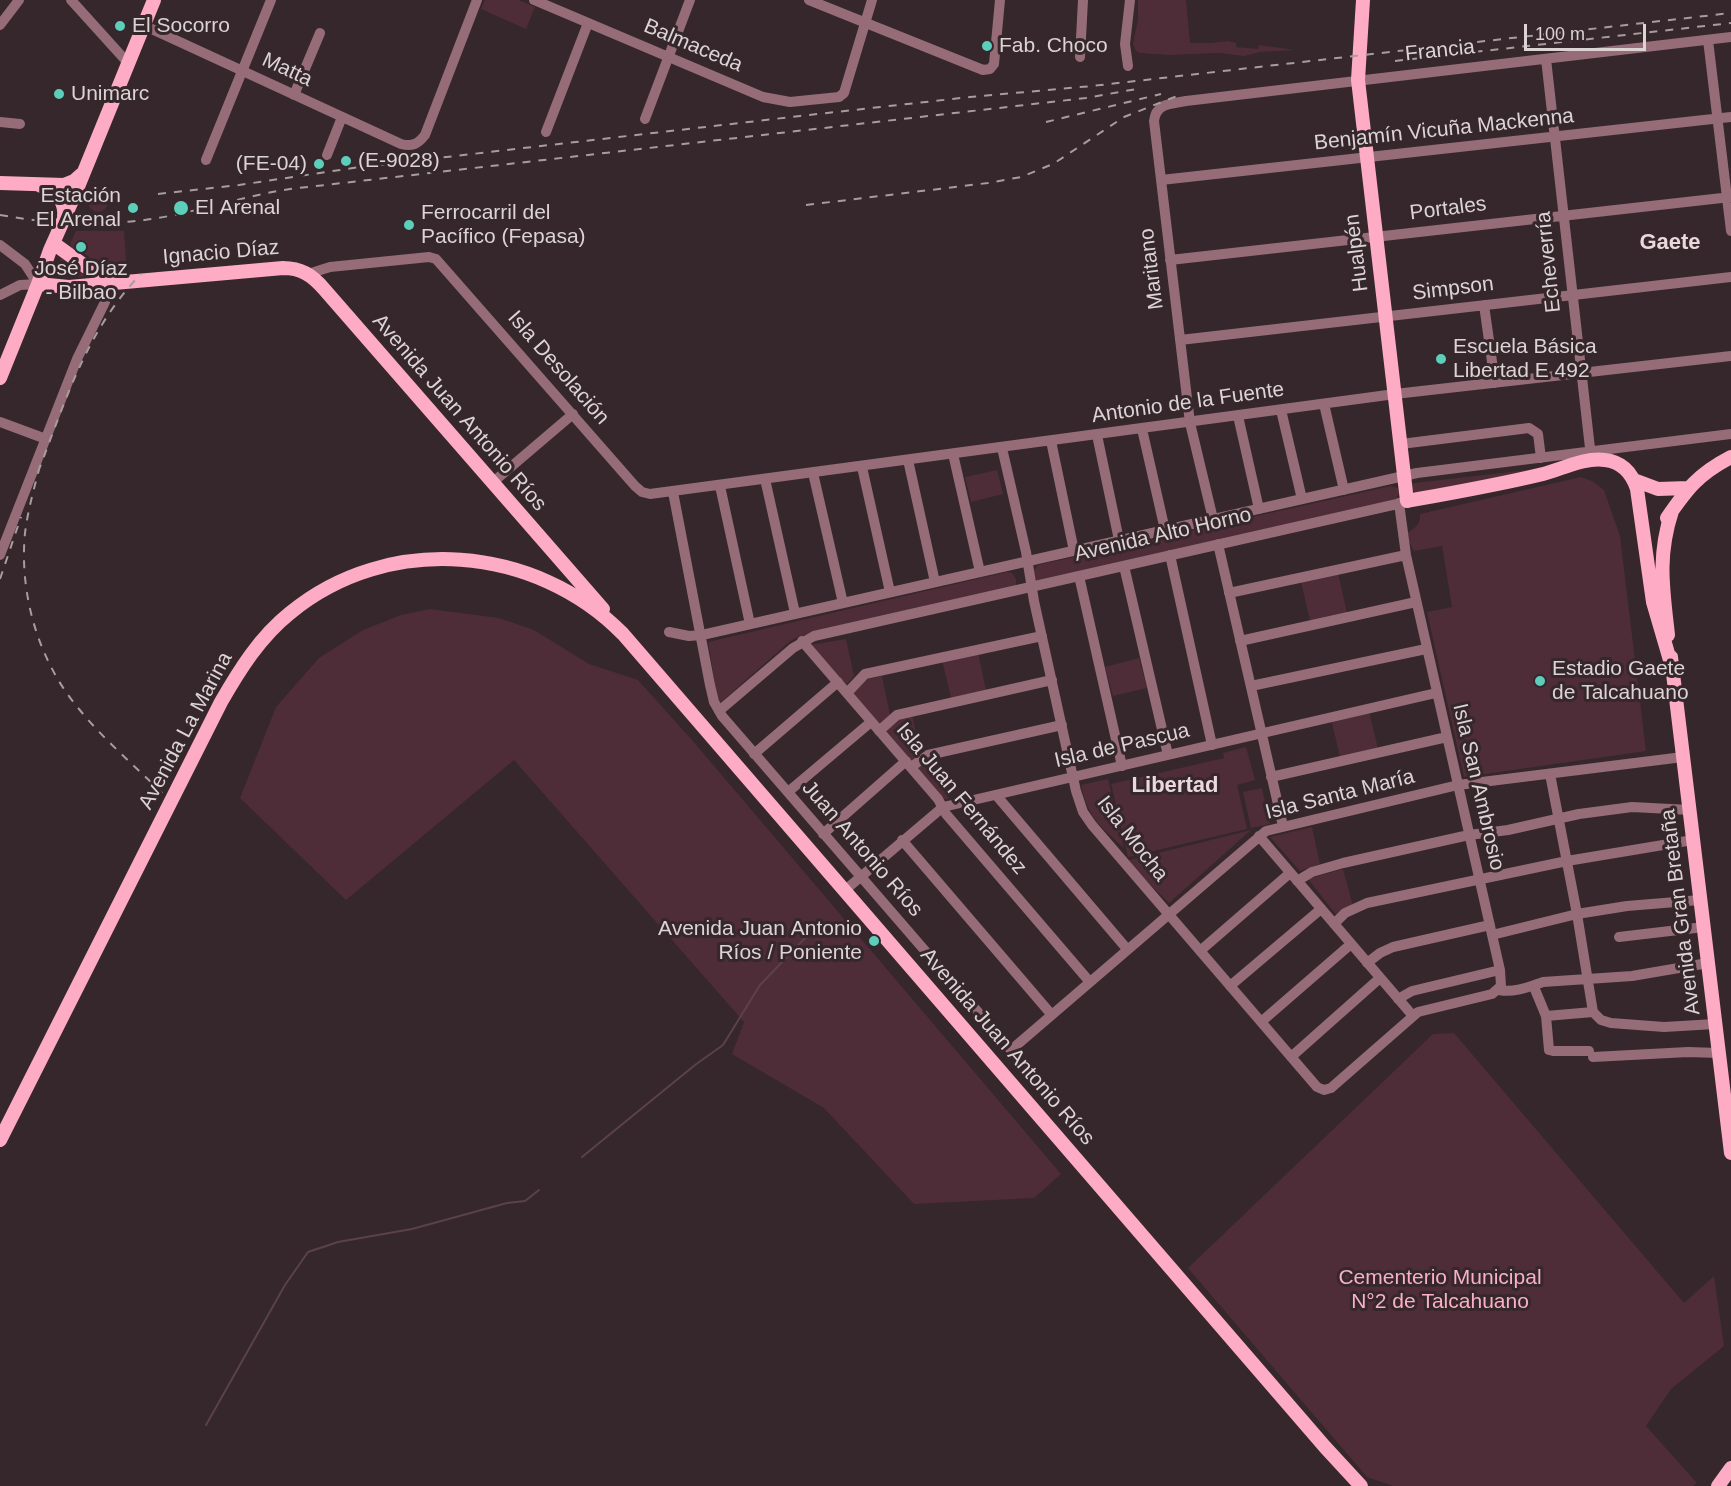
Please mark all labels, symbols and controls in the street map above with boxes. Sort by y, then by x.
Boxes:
scale bar [1527,12,1648,50]
place label: El Socorro [132,13,230,39]
street label: Balmaceda [640,14,746,78]
marker: El Socorro [113,19,127,33]
text: 100 m [1535,24,1585,44]
place label: Fab. Choco [999,33,1108,59]
street label: Francia [1404,35,1476,67]
marker: Fab. Choco [980,39,994,53]
street label: Matta [258,47,316,93]
place label: Unimarc [71,81,149,107]
marker: Unimarc [52,87,66,101]
street label: Benjamín Vicuña Mackenna [1313,104,1575,156]
place label: (E-9028) [358,148,440,174]
place label: (FE-04) [236,151,307,177]
marker: (E-9028) [339,154,353,168]
marker: (FE-04) [312,157,326,171]
place label: Estación El Arenal [36,183,121,233]
street label: Portales [1408,192,1488,226]
place label: El Arenal [195,195,280,221]
marker: El Arenal [172,199,190,217]
place label: Ferrocarril del Pacífico (Fepasa) [421,200,586,250]
marker: Estación El Arenal [126,201,140,215]
street label: Echeverría [1531,210,1567,314]
street label: Hualpén [1340,213,1374,293]
marker: Ferrocarril del Pacífico (Fepasa) [402,218,416,232]
street label: Maritano [1135,227,1169,311]
district label: Gaete [1639,230,1701,256]
street label: Ignacio Díaz [162,235,280,271]
marker: José Díaz - Bilbao [74,240,88,254]
place label: José Díaz - Bilbao [34,256,128,306]
street label: Simpson [1411,272,1495,306]
street label: Isla Desolación [502,306,614,430]
street label: Avenida Juan Antonio Ríos [367,309,551,517]
place label: Escuela Básica Libertad E 492 [1453,334,1597,384]
marker: Escuela Básica Libertad E 492 [1434,352,1448,366]
street label: Antonio de la Fuente [1090,377,1286,429]
street label: Avenida Alto Horno [1072,502,1254,568]
street label: Avenida La Marina [134,648,238,814]
place label: Estadio Gaete de Talcahuano [1552,656,1689,706]
marker: Estadio Gaete de Talcahuano [1533,674,1547,688]
street label: Isla San Ambrosio [1447,701,1509,873]
street label: Isla Juan Fernández [890,718,1032,880]
street label: Isla de Pascua [1052,718,1192,774]
street label: Isla Santa María [1263,764,1417,826]
district label: Libertad [1132,773,1218,799]
street label: Juan Antonio Ríos [796,776,928,922]
street label: Isla Mocha [1091,791,1173,887]
street label: Avenida Gran Bretaña [1656,808,1706,1016]
place label: Avenida Juan Antonio Ríos / Poniente [658,916,862,966]
marker: Avenida Juan Antonio Ríos / Poniente [867,934,881,948]
street label: Avenida Juan Antonio Ríos [915,943,1099,1151]
park label: Cementerio Municipal N°2 de Talcahuano [1338,1265,1542,1315]

